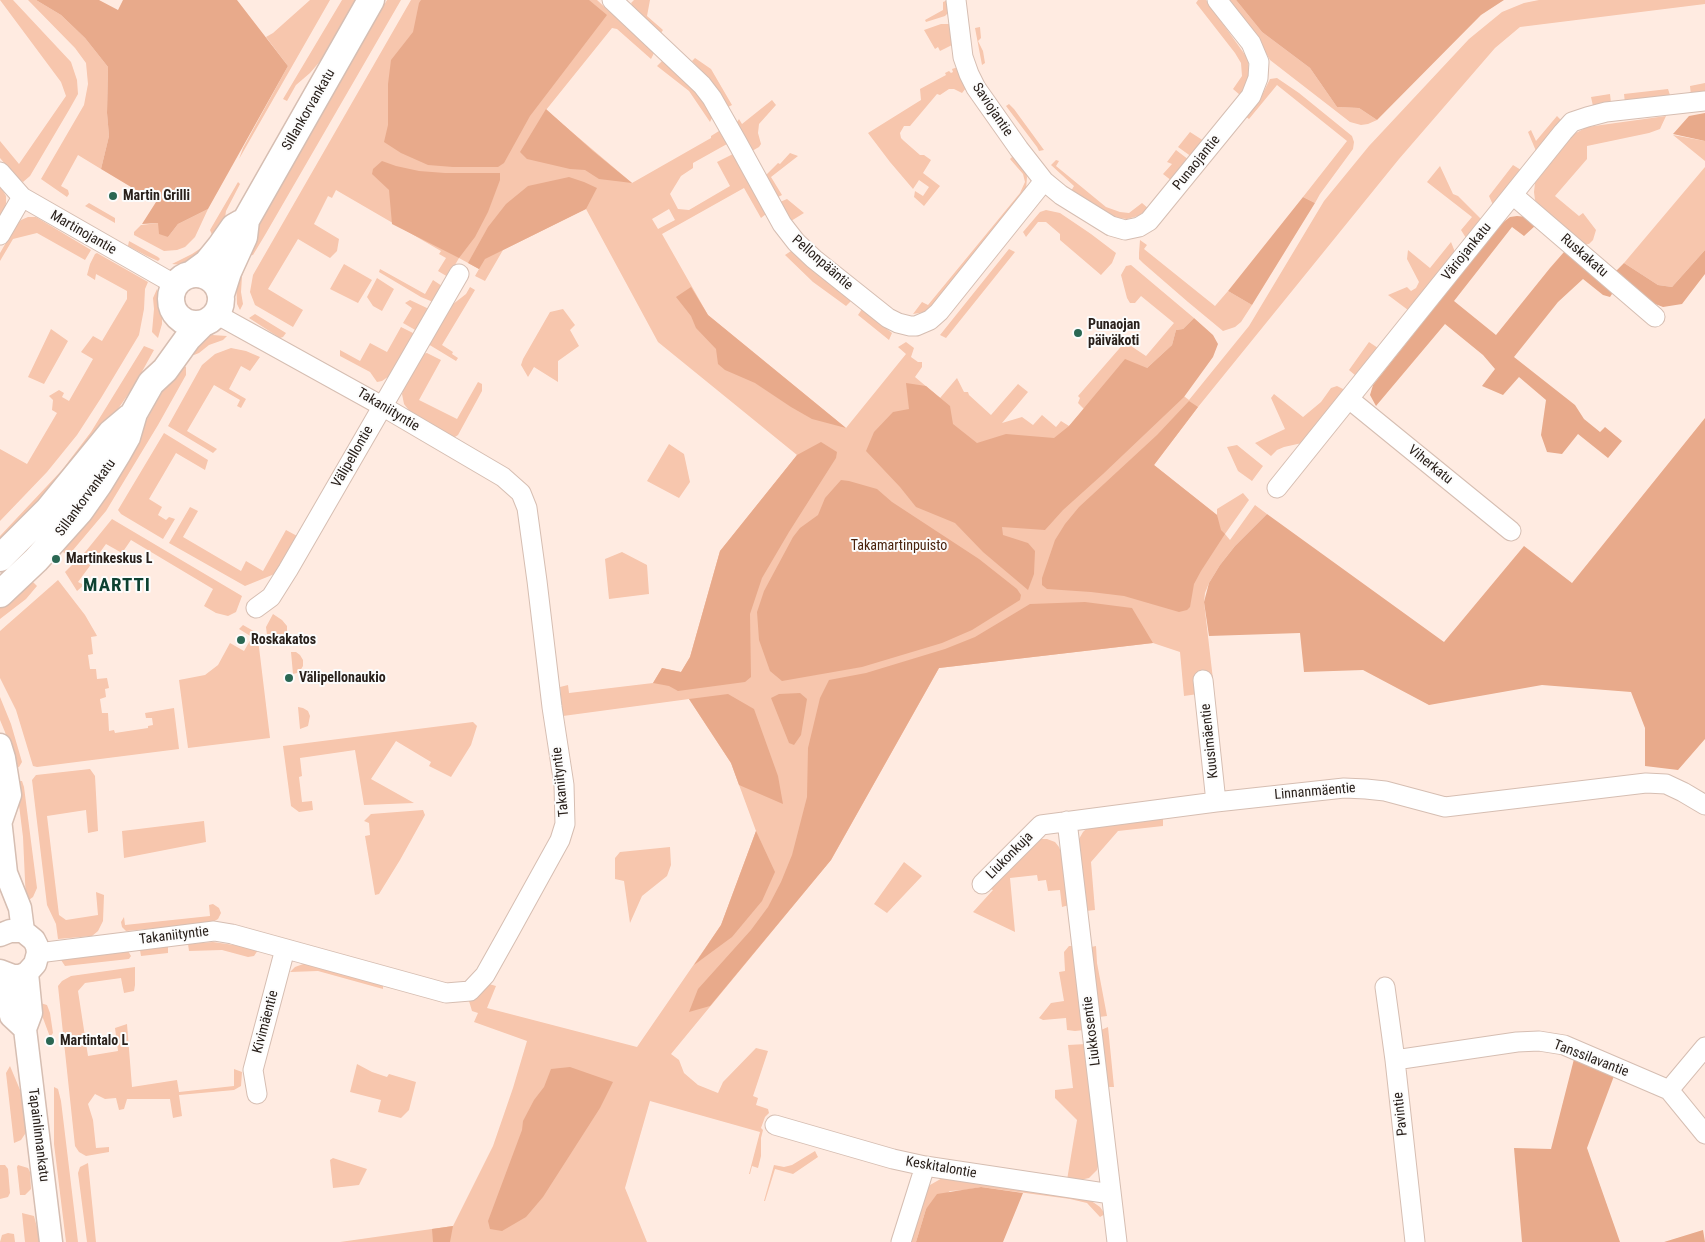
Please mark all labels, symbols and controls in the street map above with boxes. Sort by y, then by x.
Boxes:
street label: Sillankorvankatu [279,66,339,154]
street label: Saviojantie [968,80,1016,140]
street label: Punaojantie [1170,132,1224,194]
place label: Martin Grilli [123,188,190,204]
marker: Martin Grilli [107,190,119,202]
street label: Martinojantie [47,207,119,259]
street label: Väriojankatu [1439,220,1495,284]
street label: Ruskakatu [1557,231,1611,281]
street label: Pellonpääntie [788,232,856,294]
place label: Punaojan päiväkoti [1088,317,1140,350]
marker: Punaojan päiväkoti [1072,327,1084,339]
street label: Takaniityntie [354,385,422,435]
street label: Välipellontie [329,423,377,491]
street label: Viherkatu [1404,442,1456,488]
street label: Sillankorvankatu [52,456,120,540]
park label: Takamartinpuisto [851,538,947,554]
place label: Martinkeskus L [66,551,152,567]
marker: Martinkeskus L [50,553,62,565]
district label: MARTTI [82,575,152,597]
place label: Roskakatos [251,632,316,648]
marker: Roskakatos [235,634,247,646]
place label: Välipellonaukio [299,670,386,686]
marker: Välipellonaukio [283,672,295,684]
street label: Kuusimäentie [1198,703,1222,779]
street label: Takaniityntie [549,746,573,818]
street label: Linnanmäentie [1274,780,1356,804]
street label: Liukonkuja [983,829,1037,883]
street label: Takaniityntie [138,923,210,949]
street label: Kivimäentie [250,989,282,1055]
street label: Liukkosentie [1079,995,1105,1067]
place label: Martintalo L [60,1033,128,1049]
marker: Martintalo L [44,1035,56,1047]
street label: Tanssilavantie [1551,1037,1631,1081]
street label: Tapainlinnankatu [24,1087,52,1183]
street label: Pavintie [1390,1091,1412,1137]
street label: Keskitalontie [904,1154,978,1182]

